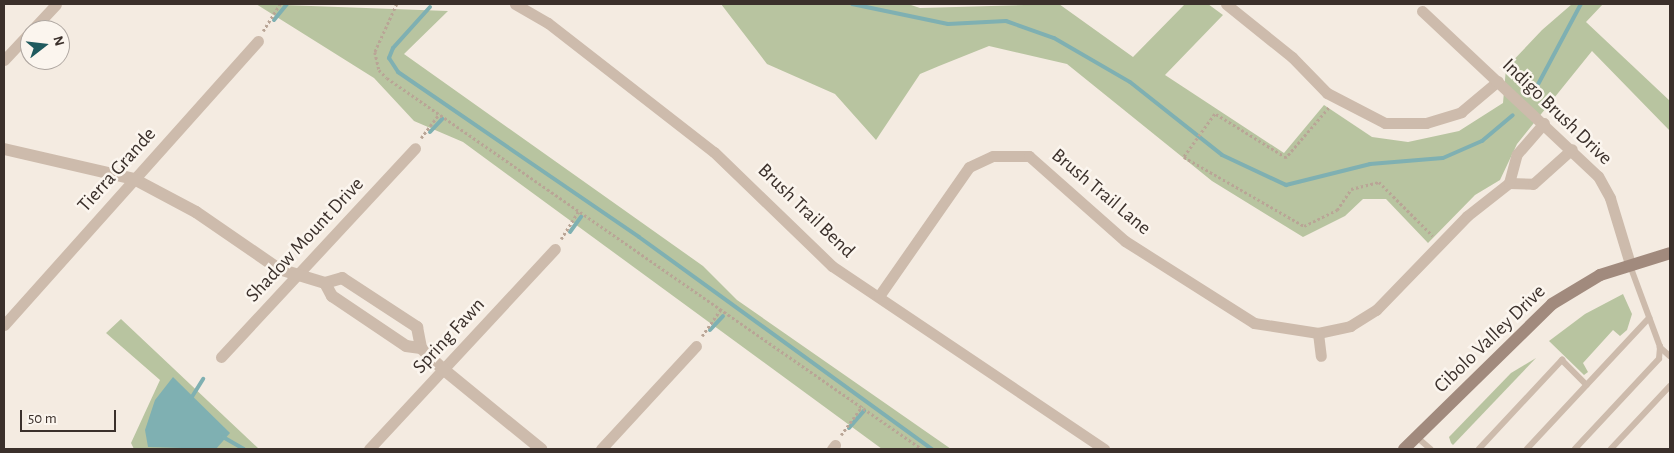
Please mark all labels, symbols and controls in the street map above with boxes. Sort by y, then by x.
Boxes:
north arrow [20,20,70,70]
text: N [50,35,67,48]
street label: Indigo Brush Drive [1497,54,1617,170]
street label: Tierra Grande [73,123,161,217]
street label: Brush Trail Lane [1046,144,1156,240]
street label: Brush Trail Bend [752,159,860,263]
street label: Shadow Mount Drive [241,172,369,308]
street label: Cibolo Valley Drive [1429,280,1551,398]
street label: Spring Fawn [408,293,490,379]
scale bar [22,400,119,432]
text: 50 m [28,411,57,426]

